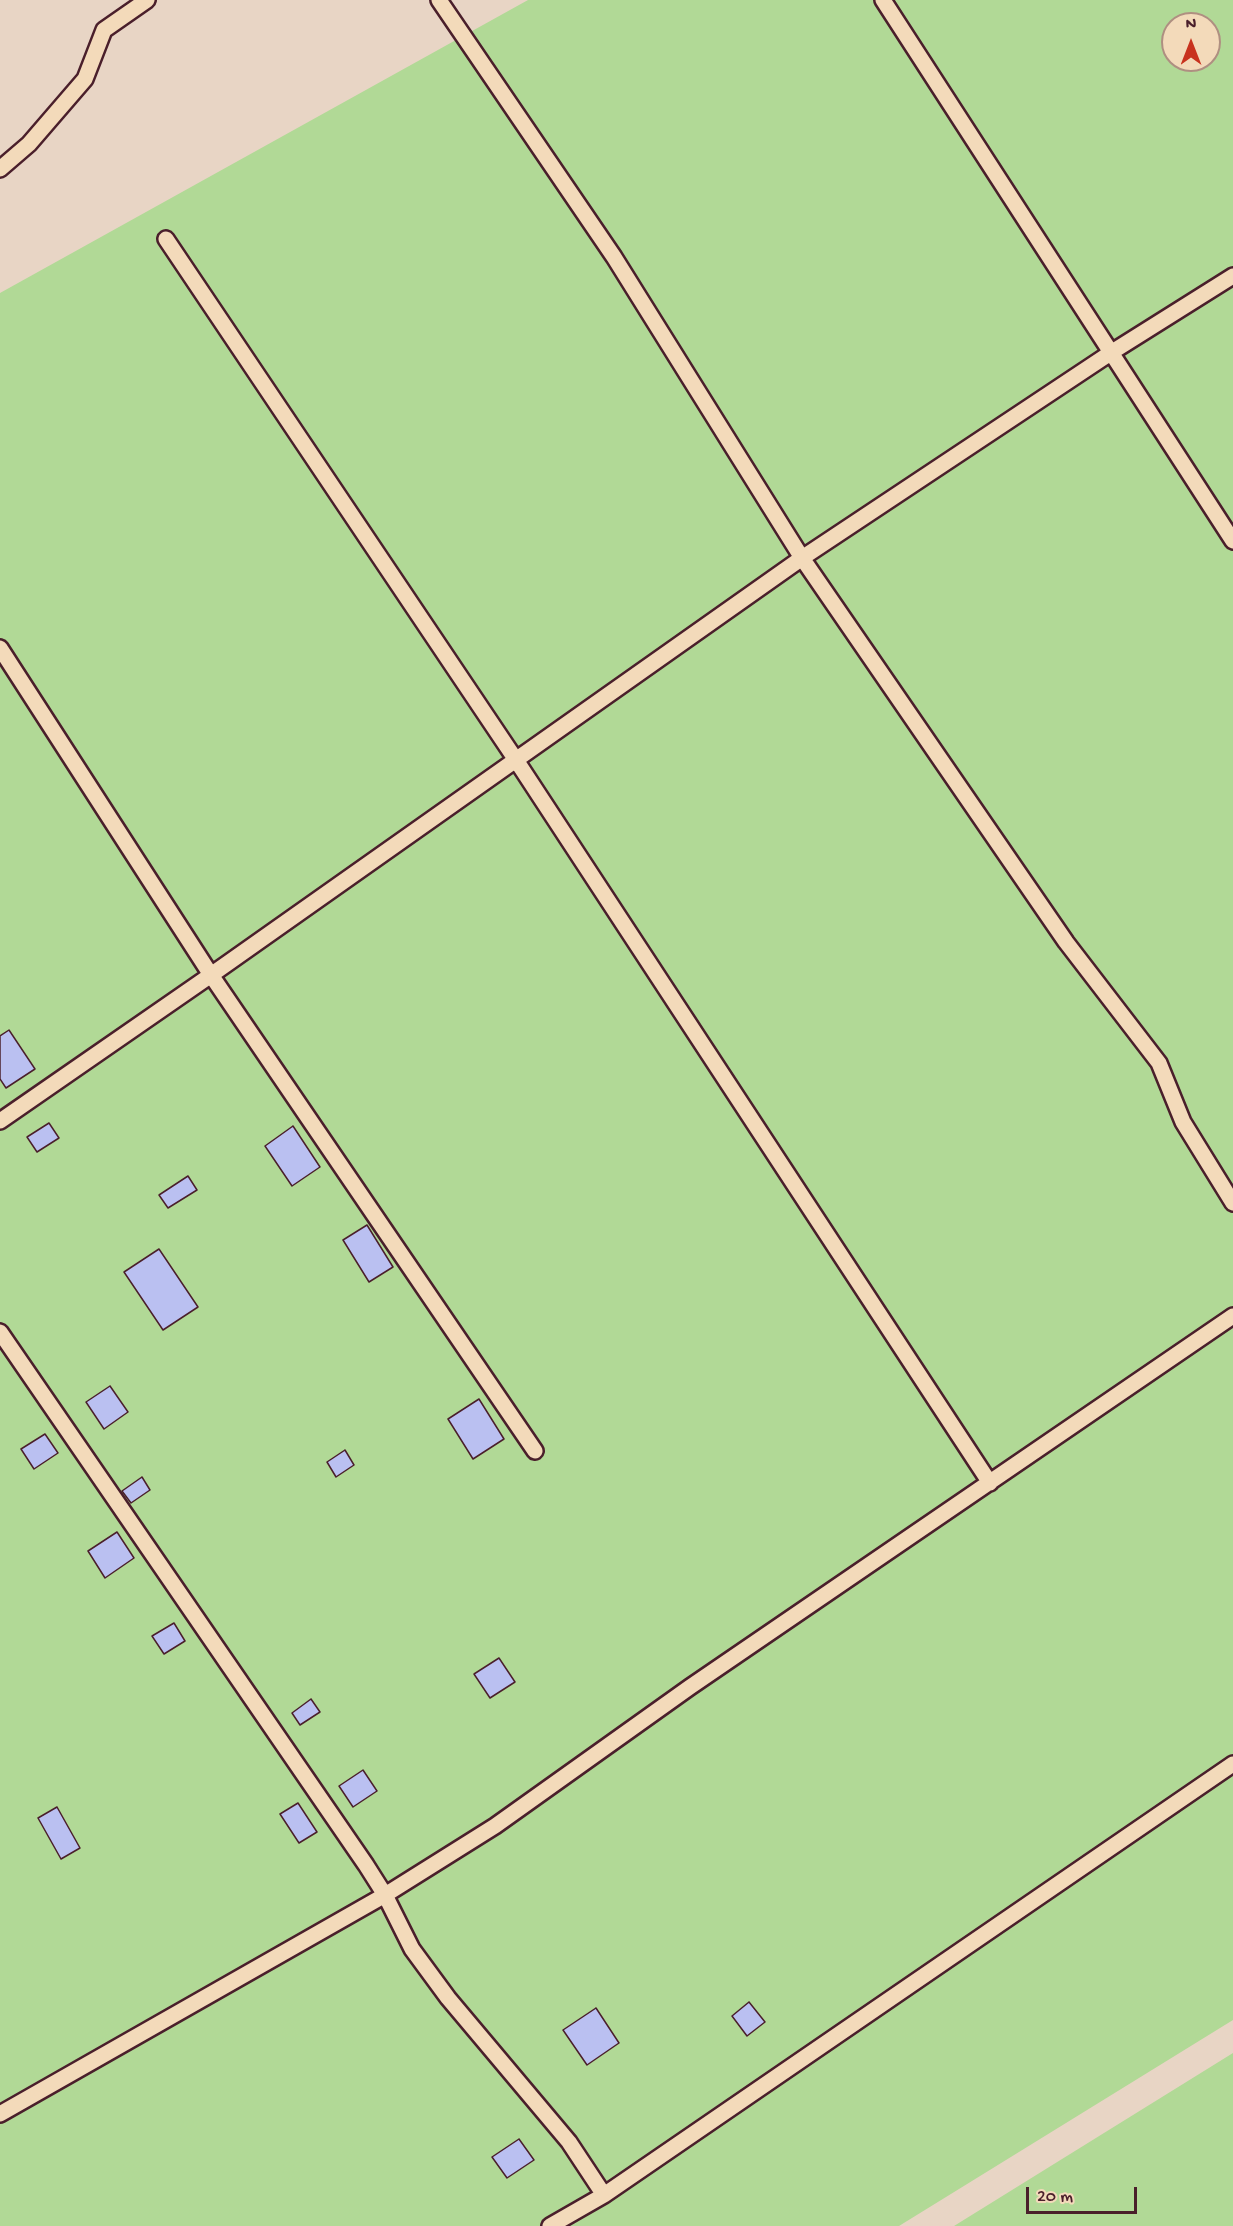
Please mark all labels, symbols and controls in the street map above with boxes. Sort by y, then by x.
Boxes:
north arrow [1161,12,1221,72]
text: N [1186,16,1196,35]
scale bar [1029,2175,1140,2213]
text: 20 m [1037,2187,1073,2208]

